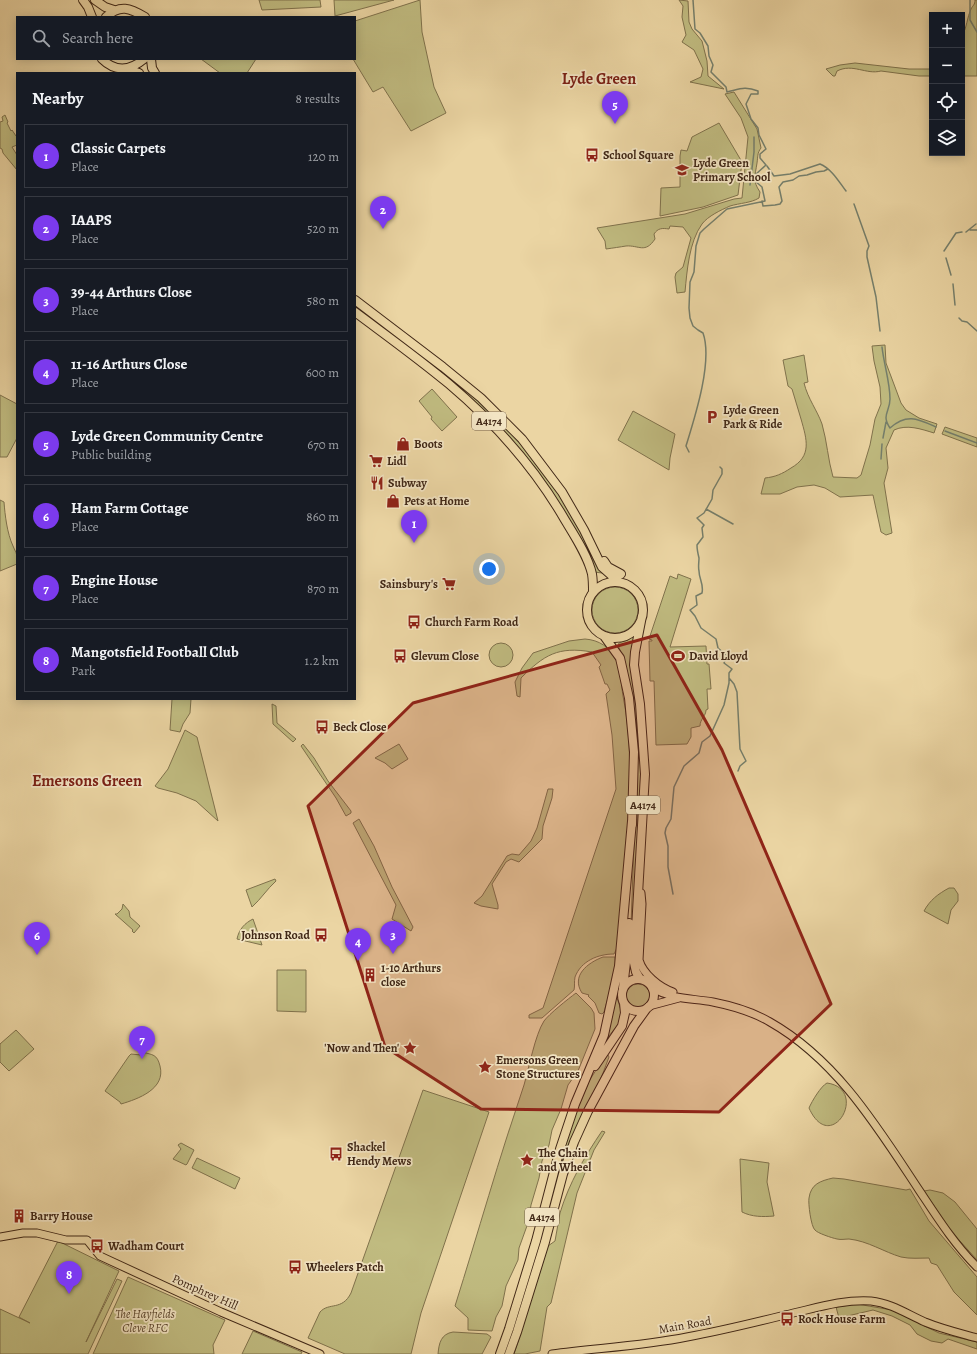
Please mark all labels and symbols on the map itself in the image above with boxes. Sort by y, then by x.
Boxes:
district label: Lyde Green [562,68,636,90]
pin: 5 [602,91,628,124]
bus stop icon: School Square [584,147,600,163]
place label: School Square [603,147,674,163]
place label: Lyde Green Primary School [693,155,771,185]
school or university icon: Lyde Green Primary School [674,162,690,178]
pin: 2 [370,196,396,229]
place label: Lyde Green Park & Ride [723,402,783,432]
parking icon: Lyde Green Park & Ride [704,409,720,425]
road number: A4174 [472,412,506,430]
shop icon: Boots [395,436,411,452]
place label: Boots [414,436,443,452]
supermarket icon: Lidl [368,453,384,469]
place label: Lidl [387,453,407,469]
restaurant icon: Subway [369,475,385,491]
place label: Subway [388,475,427,491]
shop icon: Pets at Home [385,493,401,509]
place label: Pets at Home [404,493,470,509]
pin: 1 [401,510,427,543]
your location [479,559,499,579]
place label: Sainsbury's [380,576,438,592]
supermarket icon: Sainsbury's [441,576,457,592]
bus stop icon: Church Farm Road [406,614,422,630]
place label: Church Farm Road [425,614,519,630]
bus stop icon: Glevum Close [392,648,408,664]
place label: Glevum Close [411,648,479,664]
sports icon: David Lloyd [670,648,686,664]
place label: David Lloyd [689,648,748,664]
bus stop icon: Beck Close [314,719,330,735]
place label: Beck Close [333,719,387,735]
district label: Emersons Green [32,770,142,792]
road number: A4174 [626,796,660,814]
pin: 3 [380,921,406,954]
pin: 6 [24,922,50,955]
place label: Johnson Road [241,927,311,943]
bus stop icon: Johnson Road [313,927,329,943]
pin: 4 [345,928,371,961]
place label: 1-10 Arthurs close [381,960,441,990]
building icon: 1-10 Arthurs close [362,967,378,983]
pin: 7 [129,1026,155,1059]
place label: 'Now and Then' [324,1040,399,1056]
place icon: 'Now and Then' [402,1040,418,1056]
place label: Emersons Green Stone Structures [496,1052,580,1082]
place icon: Emersons Green Stone Structures [477,1059,493,1075]
place label: Shackel Hendy Mews [347,1139,411,1169]
place label: The Chain and Wheel [538,1145,592,1175]
bus stop icon: Shackel Hendy Mews [328,1146,344,1162]
place icon: The Chain and Wheel [519,1152,535,1168]
building icon: Barry House [11,1208,27,1224]
place label: Barry House [30,1208,93,1224]
road number: A4174 [525,1208,559,1226]
bus stop icon: Wadham Court [89,1238,105,1254]
place label: Wadham Court [107,1238,184,1254]
bus stop icon: Wheelers Patch [287,1259,303,1275]
place label: Wheelers Patch [305,1259,384,1275]
pin: 8 [56,1261,82,1294]
street label: Pomphrey Hill [170,1270,241,1314]
park label: The Hayfields Cleve RFC [115,1306,175,1336]
bus stop icon: Rock House Farm [779,1311,795,1327]
place label: Rock House Farm [798,1311,886,1327]
street label: Main Road [658,1312,713,1337]

